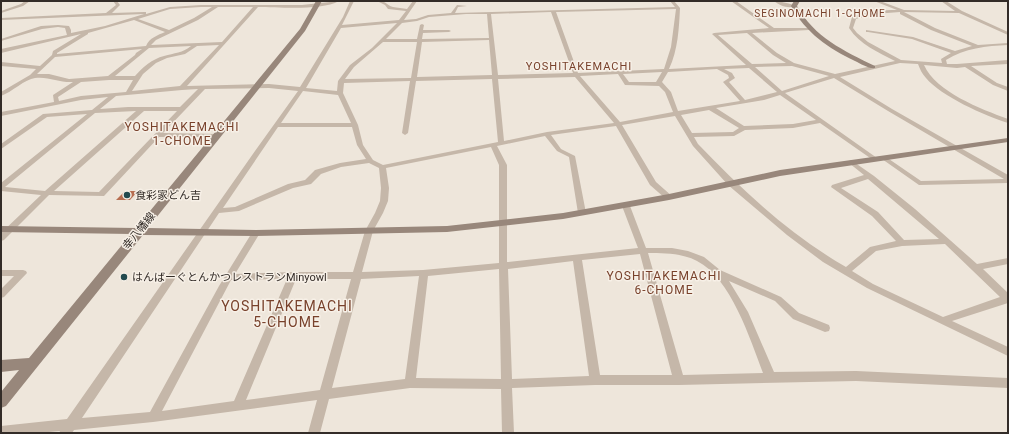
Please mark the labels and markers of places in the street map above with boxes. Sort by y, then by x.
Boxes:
place label: 食彩家どん吉 [135,189,201,202]
marker: 食彩家どん吉 [122,190,132,200]
place label: はんばーぐとんかつレストランMinyowl [132,271,327,284]
marker: はんばーぐとんかつレストランMinyowl [119,272,129,282]

